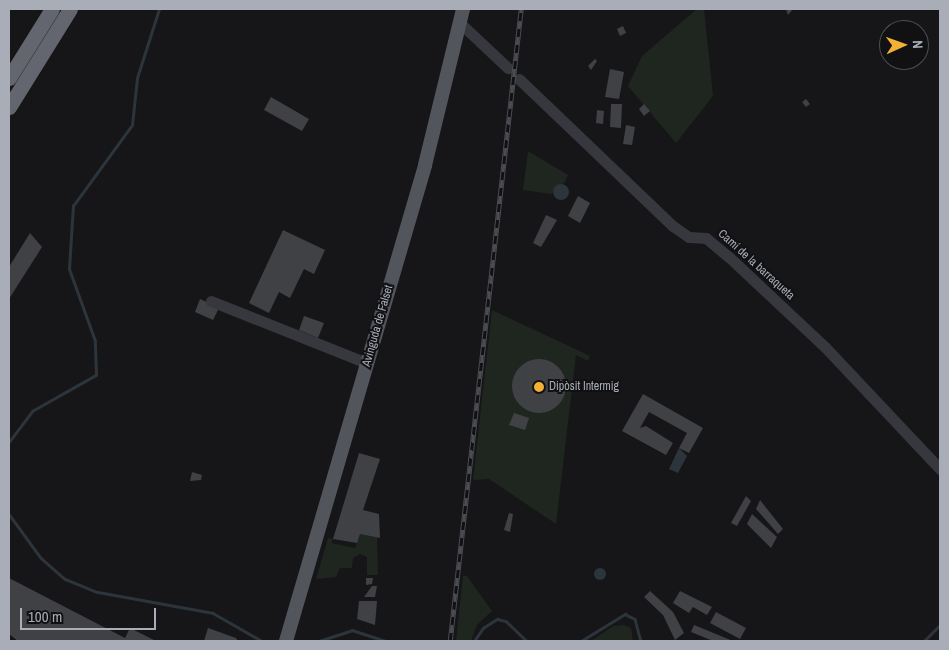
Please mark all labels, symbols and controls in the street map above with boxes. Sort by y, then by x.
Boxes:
north arrow [879,20,929,70]
text: N [909,40,927,49]
street label: Camí de la barraqueta [715,227,797,303]
street label: Avinguda de Falset [359,284,397,368]
place label: Dipòsit Intermig [549,380,619,394]
marker: Dipòsit Intermig [533,381,545,393]
scale bar [22,598,159,630]
text: 100 m [28,606,62,627]

